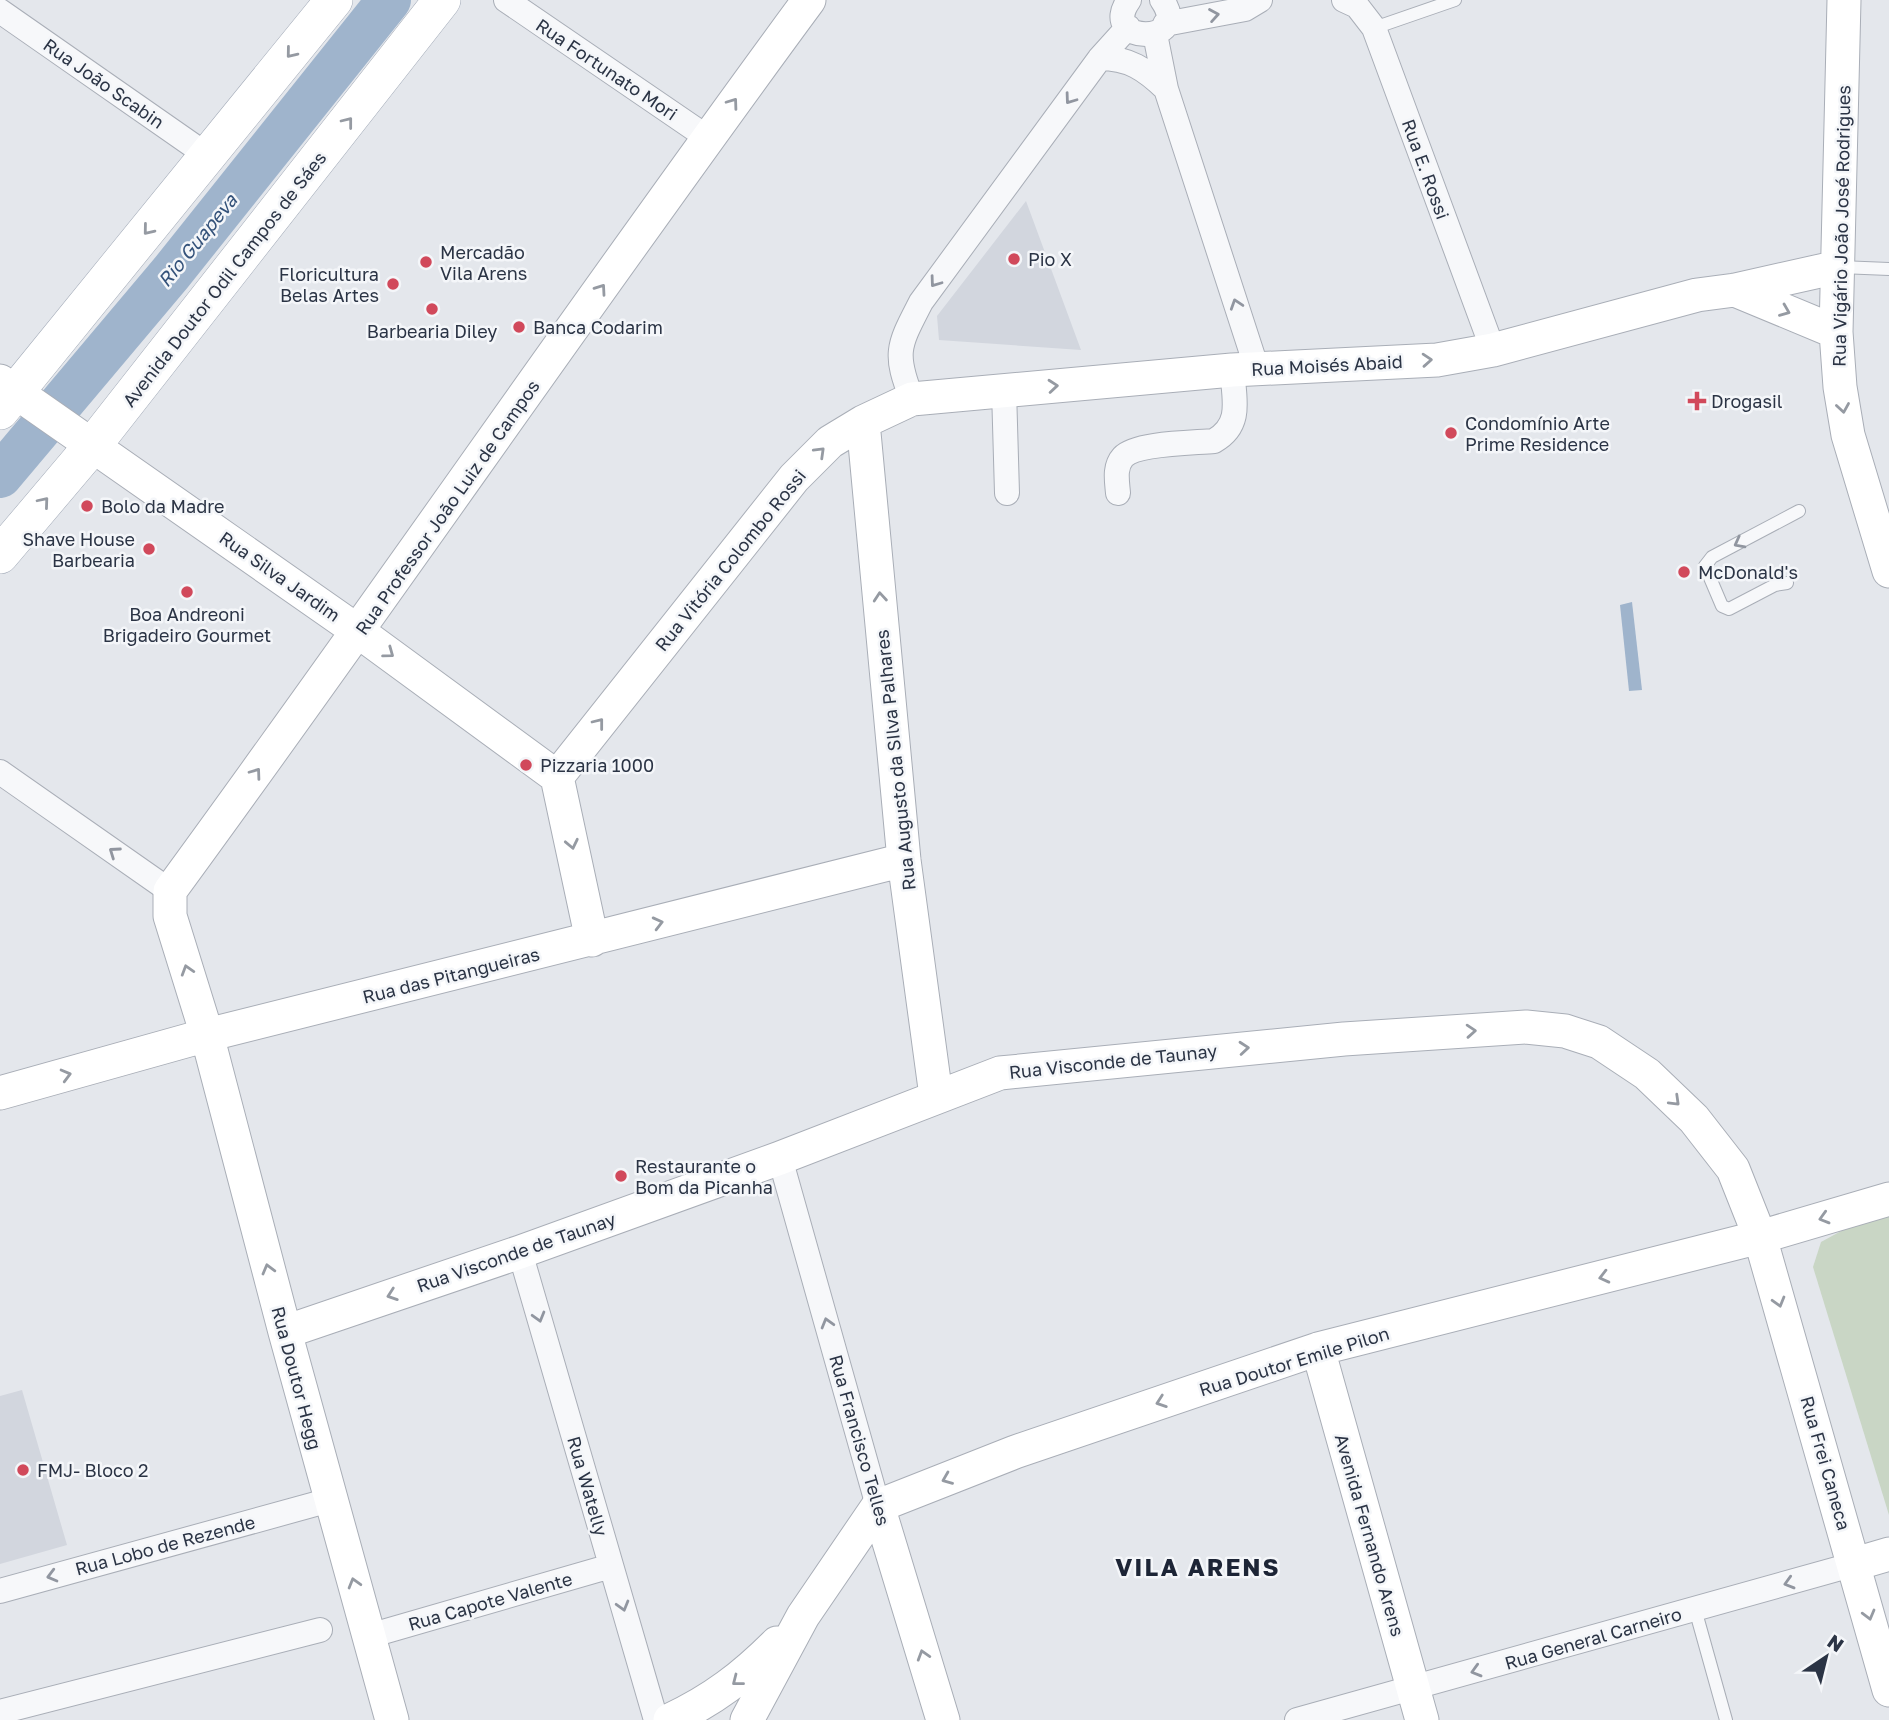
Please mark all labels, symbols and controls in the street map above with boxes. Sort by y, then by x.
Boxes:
one-way arrow [1208,8,1220,23]
street label: Rua Fortunato Mori [532,13,682,125]
street label: Rua João Scabin [39,33,169,133]
one-way arrow [287,46,300,58]
street label: Rua Vigário João José Rodrigues [1828,85,1854,367]
one-way arrow [1065,91,1078,104]
one-way arrow [725,99,737,111]
street label: Rua E. Rossi [1398,116,1454,222]
one-way arrow [339,117,352,130]
street label: Avenida Doutor Odil Campos de Sáes [117,147,331,411]
water label: Rio Guapeva [153,188,242,291]
one-way arrow [144,221,156,234]
place label: Mercadão Vila Arens [440,241,527,284]
place label: Pio X [1028,248,1072,270]
marker: Pio X [1006,251,1022,267]
marker: Mercadão Vila Arens [418,254,434,270]
place label: Floricultura Belas Artes [279,263,379,306]
one-way arrow [931,274,943,287]
marker: Floricultura Belas Artes [385,276,401,292]
one-way arrow [593,284,605,297]
one-way arrow [1230,298,1244,311]
marker: Barbearia Diley [424,301,440,317]
one-way arrow [1779,302,1791,316]
place label: Banca Codarim [533,316,663,338]
marker: Banca Codarim [511,319,527,335]
place label: Barbearia Diley [367,320,497,342]
street label: Rua Moisés Abaid [1251,350,1403,380]
one-way arrow [1422,353,1433,368]
street label: Rua Professor João Luiz de Campos [350,375,544,639]
one-way arrow [1048,379,1059,394]
place label: Drogasil [1711,390,1783,412]
marker: Drogasil [1689,393,1705,409]
one-way arrow [1835,402,1850,414]
place label: Condomínio Arte Prime Residence [1465,412,1610,455]
marker: Condomínio Arte Prime Residence [1443,425,1459,441]
one-way arrow [812,448,824,460]
street label: Rua Vitória Colombo Rossi [650,465,810,655]
place label: Bolo da Madre [101,495,224,517]
one-way arrow [36,498,48,511]
marker: Bolo da Madre [79,498,95,514]
street label: Rua Silva Jardim [215,526,345,626]
place label: Shave House Barbearia [23,528,135,571]
one-way arrow [1734,534,1746,548]
marker: Shave House Barbearia [141,541,157,557]
place label: McDonald's [1698,561,1798,583]
marker: McDonald's [1676,564,1692,580]
marker: Boa Andreoni Brigadeiro Gourmet [179,584,195,600]
one-way arrow [872,591,887,603]
place label: Boa Andreoni Brigadeiro Gourmet [103,603,271,646]
street label: Rua Augusto da SIlva Palhares [870,628,920,892]
one-way arrow [381,645,393,658]
one-way arrow [591,719,604,731]
place label: Pizzaria 1000 [540,754,654,776]
marker: Pizzaria 1000 [518,757,534,773]
one-way arrow [248,768,260,781]
one-way arrow [563,837,578,849]
one-way arrow [109,848,122,860]
one-way arrow [652,917,664,931]
street label: Rua das Pitangueiras [360,942,542,1008]
one-way arrow [181,965,196,977]
one-way arrow [1465,1023,1476,1038]
street label: Rua Visconde de Taunay [1008,1039,1218,1083]
one-way arrow [1239,1041,1250,1056]
one-way arrow [60,1068,72,1083]
one-way arrow [1667,1093,1680,1106]
place label: Restaurante o Bom da Picanha [635,1155,773,1198]
marker: Restaurante o Bom da Picanha [613,1168,629,1184]
street label: Rua Visconde de Taunay [414,1208,618,1296]
one-way arrow [1818,1209,1830,1224]
one-way arrow [262,1264,276,1276]
one-way arrow [1598,1268,1610,1283]
one-way arrow [387,1287,399,1301]
one-way arrow [1771,1296,1785,1308]
street label: Rua Doutor Hegg [267,1304,327,1452]
one-way arrow [530,1311,545,1323]
one-way arrow [820,1317,835,1329]
street label: Rua Doutor Emile Pilon [1196,1322,1392,1400]
street label: Rua Francisco Telles [825,1352,895,1528]
street label: Rua Frei Caneca [1796,1393,1856,1533]
one-way arrow [1155,1394,1167,1409]
street label: Avenida Fernando Arens [1331,1431,1409,1639]
street label: Rua Watelly [563,1434,613,1538]
place label: FMJ- Bloco 2 [37,1459,149,1481]
marker: FMJ- Bloco 2 [15,1462,31,1478]
one-way arrow [941,1471,954,1485]
street label: Rua Lobo de Rezende [73,1510,257,1580]
district label: VILA ARENS [1115,1552,1281,1581]
street label: Rua Capote Valente [405,1567,575,1635]
one-way arrow [46,1568,58,1583]
one-way arrow [1784,1574,1796,1589]
one-way arrow [348,1578,362,1590]
one-way arrow [615,1600,630,1612]
street label: Rua General Carneiro [1502,1602,1684,1674]
one-way arrow [1861,1609,1875,1621]
north arrow [1791,1622,1861,1692]
text: N [1824,1629,1849,1656]
one-way arrow [916,1649,931,1661]
one-way arrow [1470,1662,1482,1677]
one-way arrow [732,1672,744,1685]

